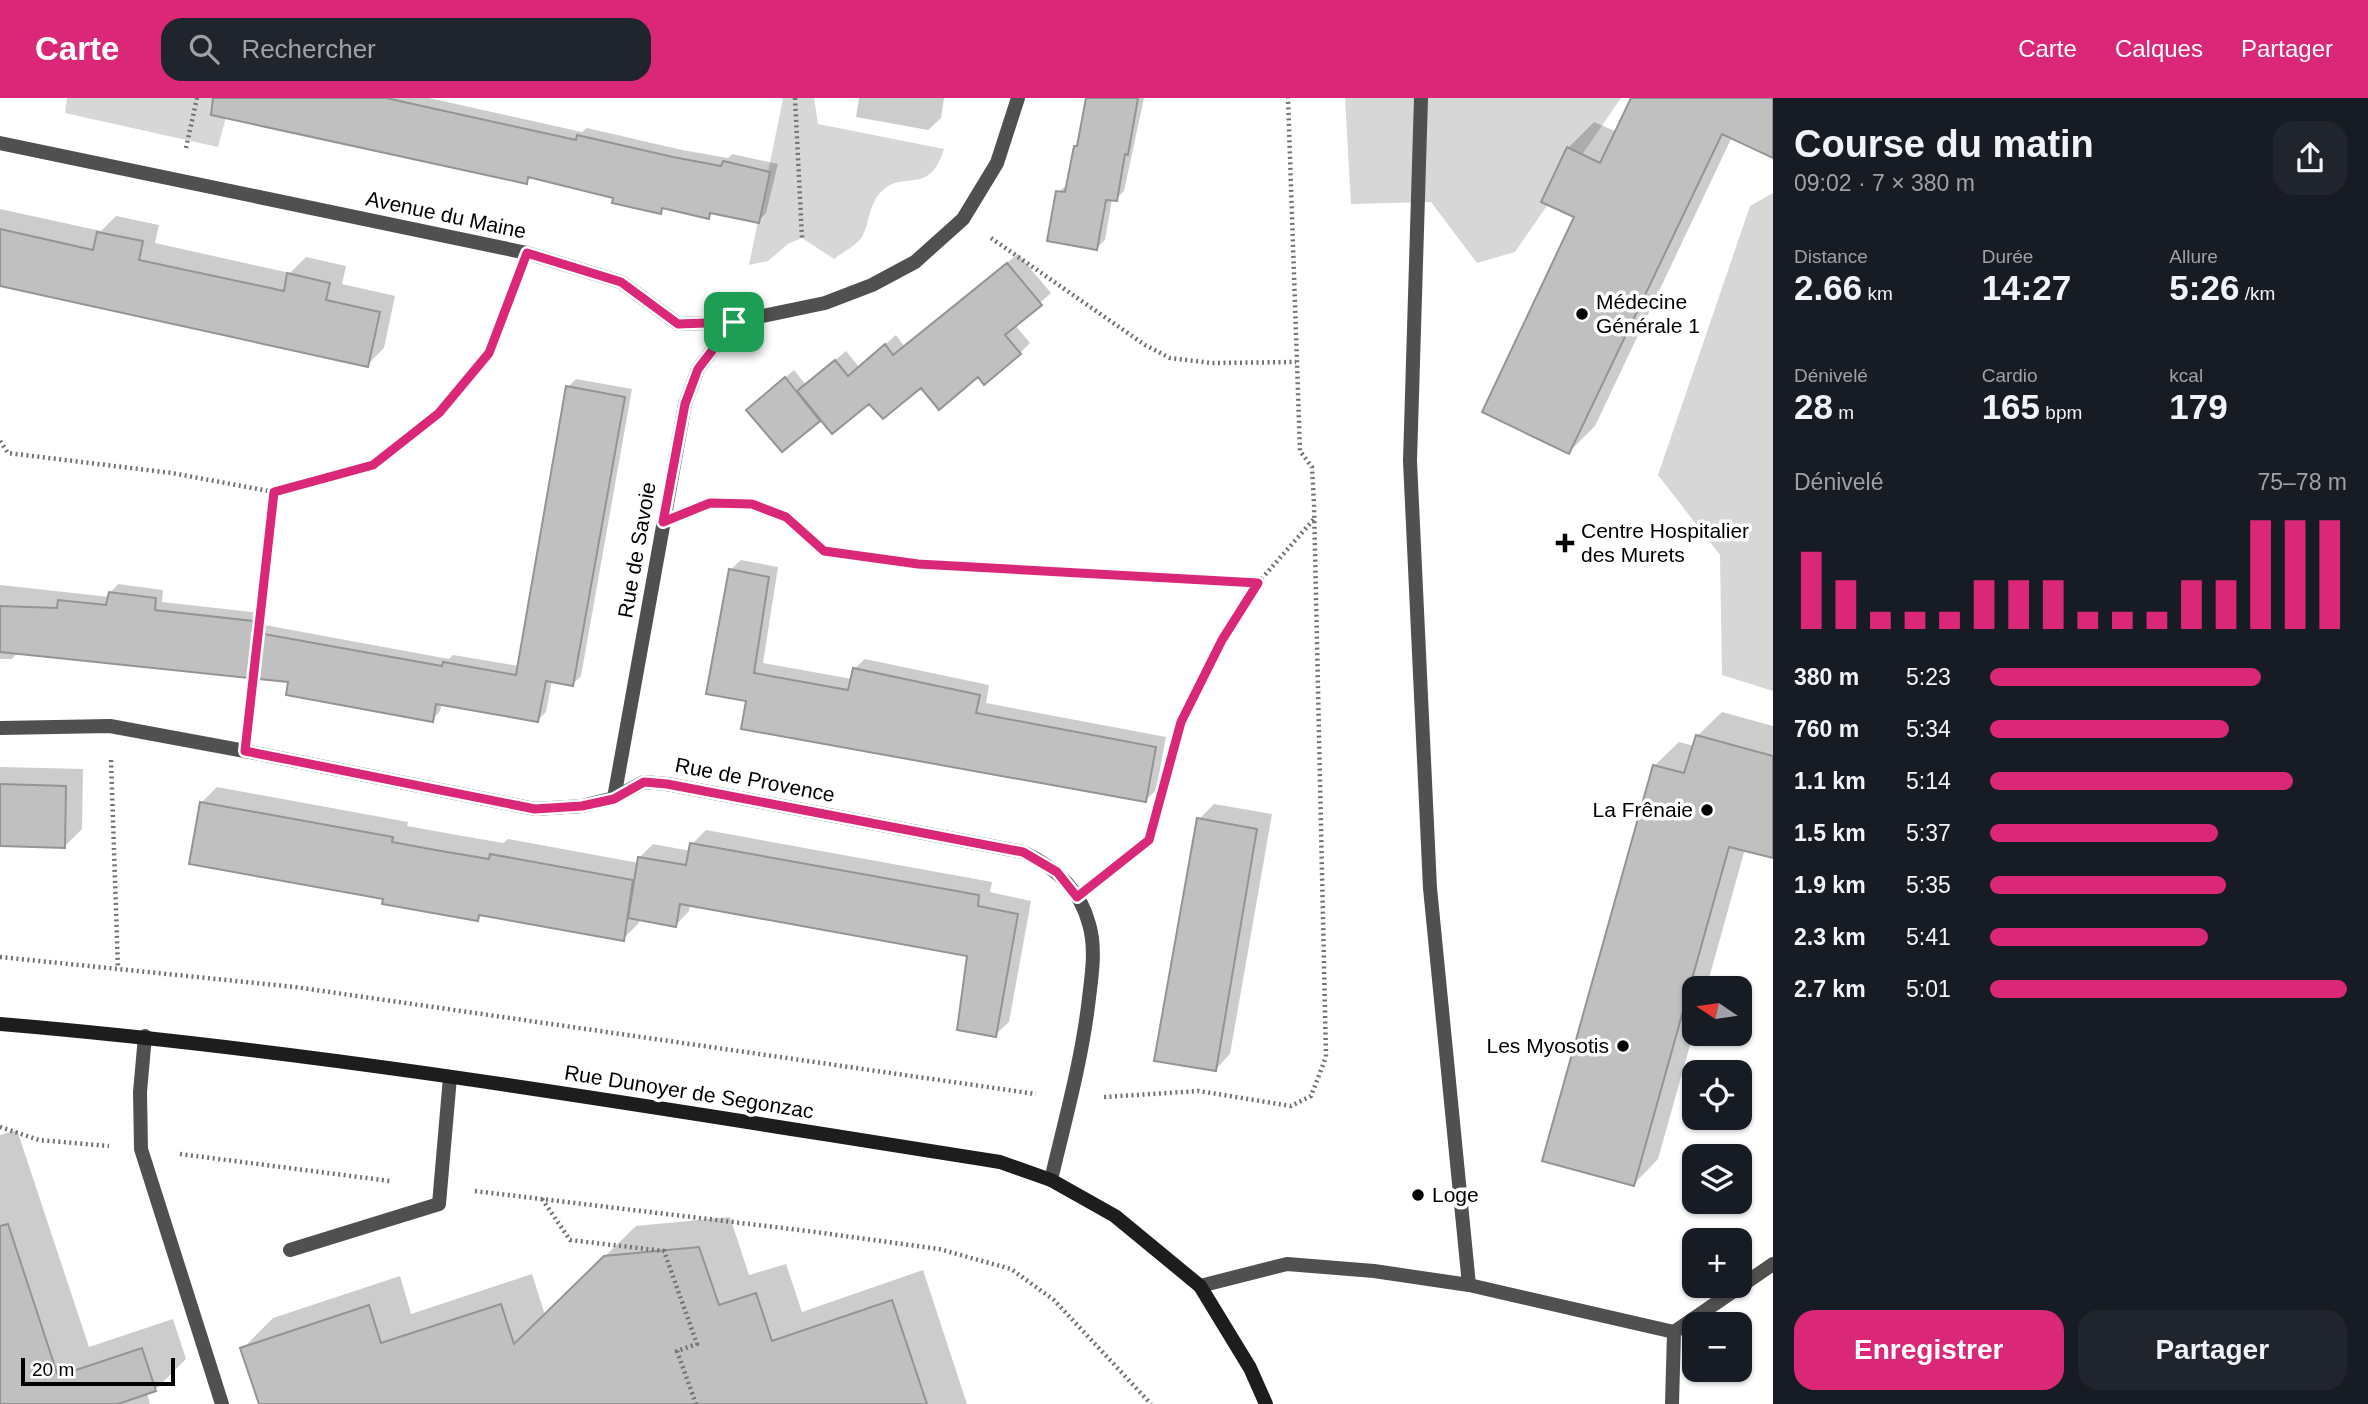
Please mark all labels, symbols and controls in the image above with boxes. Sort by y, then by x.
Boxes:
search box [161,18,651,81]
text: Carte [35,30,119,67]
icon: search [185,30,223,68]
text: Rechercher [241,34,376,64]
text: Carte [2018,35,2077,62]
text: Calques [2115,35,2203,62]
text: Partager [2241,35,2333,62]
button: share [2273,121,2347,195]
text: Course du matin [1794,123,2094,165]
text: 09:02 · 7 × 380 m [1794,170,1975,196]
street label: Avenue du Maine [364,186,528,243]
text: Distance [1794,246,1868,267]
text: Durée [1982,246,2033,267]
text: Allure [2169,246,2218,267]
text: 2.66 [1794,268,1862,307]
text: 14:27 [1982,268,2071,307]
text: 5:26 [2169,268,2239,307]
text: km [1862,283,1893,304]
text: /km [2239,283,2275,304]
place label: Médecine Générale 1 [1596,290,1700,337]
pin [704,292,764,352]
icon: arrive [715,303,753,341]
marker: Médecine Générale 1 [1574,306,1590,322]
text: Dénivelé [1794,365,1868,386]
text: Cardio [1982,365,2038,386]
text: kcal [2169,365,2203,386]
text: 28 [1794,387,1833,426]
text: 165 [1982,387,2040,426]
text: 179 [2169,387,2228,426]
text: m [1833,402,1854,423]
text: bpm [2040,402,2082,423]
text: Dénivelé [1794,469,1884,495]
text: 75–78 m [2257,469,2347,495]
street label: Rue de Savoie [613,480,660,620]
place label: Centre Hospitalier des Murets [1581,519,1749,566]
marker: Centre Hospitalier des Murets [1555,533,1575,553]
text: 380 m [1794,664,1859,690]
text: 5:23 [1906,664,1951,690]
text: 760 m [1794,716,1859,742]
text: 5:34 [1906,716,1951,742]
street label: Rue de Provence [673,753,837,806]
text: 1.1 km [1794,768,1866,794]
text: 5:14 [1906,768,1951,794]
place label: La Frênaie [1593,798,1693,821]
marker: La Frênaie [1699,802,1715,818]
text: 1.5 km [1794,820,1866,846]
text: 5:37 [1906,820,1951,846]
text: 1.9 km [1794,872,1866,898]
text: 5:35 [1906,872,1951,898]
text: 2.3 km [1794,924,1866,950]
text: 5:41 [1906,924,1951,950]
north arrow [1682,976,1752,1046]
map controls [1682,976,1752,1382]
text: 2.7 km [1794,976,1866,1002]
text: 5:01 [1906,976,1951,1002]
place label: Les Myosotis [1486,1034,1609,1057]
marker: Les Myosotis [1615,1038,1631,1054]
street label: Rue Dunoyer de Segonzac [563,1060,815,1123]
button: locate [1682,1060,1752,1130]
button: layers [1682,1144,1752,1214]
place label: Loge [1432,1183,1479,1206]
marker: Loge [1410,1187,1426,1203]
button: + [1682,1228,1752,1298]
button: Enregistrer [1794,1310,2064,1390]
button: Partager [2078,1310,2347,1390]
button: − [1682,1312,1752,1382]
scale bar [21,1355,175,1387]
text: 20 m [32,1359,74,1380]

